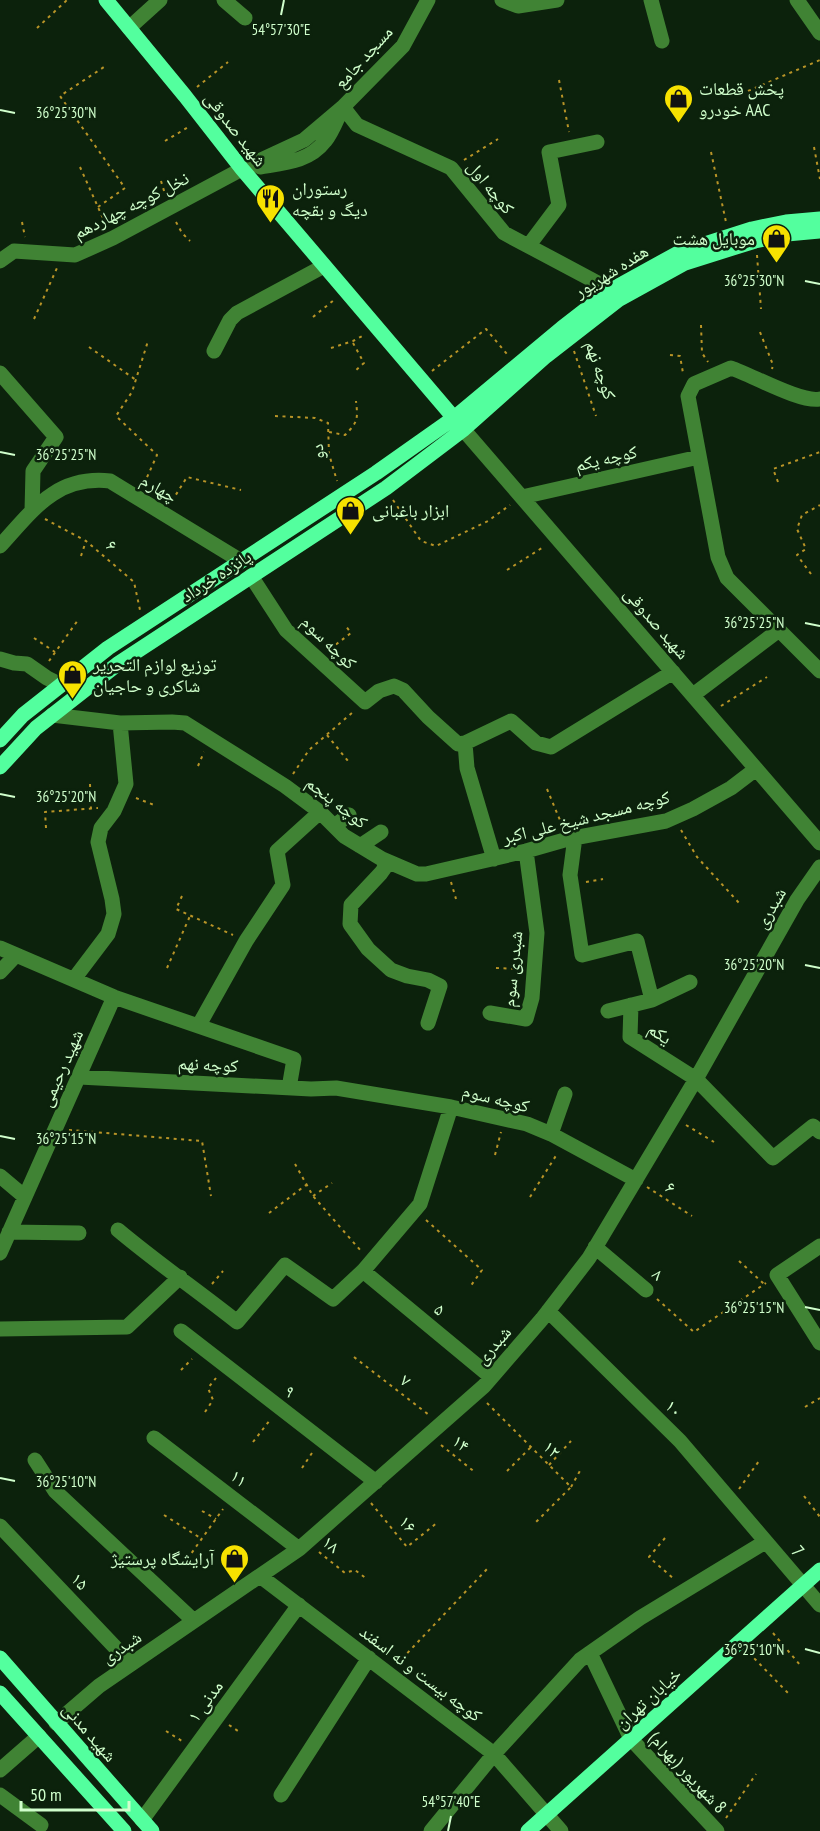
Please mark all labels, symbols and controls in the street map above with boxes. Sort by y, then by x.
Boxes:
text: 54°57'30"E [251,20,311,39]
street label: مسجد جامع [329,21,398,94]
place label: پخش قطعات خودرو AAC [699,77,784,121]
shop icon: پخش قطعات خودرو AAC [662,82,694,124]
street label: شهید صدوقی [200,87,272,171]
text: 36°25'30"N [36,103,96,122]
street label: کوچه اول [462,155,520,219]
street label: نخل کوچه چهاردهم [69,166,193,245]
place label: رستوران دیگ و بقچه [292,177,368,221]
restaurant icon: رستوران دیگ و بقچه [255,182,287,224]
shop icon: موبایل هشت [760,222,792,264]
place label: موبایل هشت [672,227,755,250]
street label: هفده شهریور [569,239,652,303]
text: 36°25'30"N [724,271,784,290]
street label: کوچه نهم [579,338,622,403]
street label: کوچه یکم [573,440,640,477]
street label: دو [305,443,329,461]
text: 36°25'25"N [36,445,96,464]
street label: چهارم [136,468,181,509]
shop icon: ابزار باغبانی [335,494,367,536]
place label: ابزار باغبانی [372,499,449,522]
street label: ۶ [102,534,122,556]
street label: پانزده خرداد [176,545,256,607]
street label: شهید صدوقی [619,582,695,664]
street label: کوچه سوم [296,610,362,675]
text: 36°25'25"N [724,613,784,632]
place label: توزیع لوازم التحریر شاکری و حاجیان [92,653,217,697]
shop icon: توزیع لوازم التحریر شاکری و حاجیان [56,658,88,700]
street label: کوچه پنجم [301,771,373,834]
street label: کوچه مسجد شیخ علی اکبر [499,785,673,850]
text: 36°25'20"N [36,787,96,806]
street label: شبدری [749,883,791,933]
street label: شبدری سوم [497,930,528,1008]
text: 36°25'20"N [724,955,784,974]
street label: یکم [643,1017,676,1050]
street label: شهید رحیمی [34,1026,88,1110]
street label: کوچه نهم [177,1051,239,1078]
street label: کوچه سوم [460,1079,532,1119]
text: 36°25'15"N [36,1129,96,1148]
street label: ۶ [661,1175,681,1199]
street label: ۸ [647,1263,669,1285]
street label: ۵ [430,1298,450,1320]
text: 36°25'15"N [724,1298,784,1317]
street label: شبدری [470,1321,516,1369]
street label: ۷ [396,1368,416,1392]
street label: ۹ [280,1379,300,1403]
street label: ۱۰ [660,1394,688,1422]
street label: ۱۴ [448,1429,474,1457]
street label: ۱۲ [538,1435,566,1463]
street label: ۱۱ [226,1464,252,1492]
text: 36°25'10"N [36,1472,96,1491]
street label: ۱۶ [394,1510,422,1538]
street label: ۱۸ [317,1530,345,1558]
street label: 7 [787,1541,809,1561]
shop icon: آرایشگاه پرستیژ [219,1542,251,1584]
place label: آرایشگاه پرستیژ [110,1547,214,1570]
street label: ۱۵ [66,1567,94,1595]
street label: کوچه بیست و نه اسفند [355,1620,487,1727]
street label: شبدری [96,1625,146,1669]
text: 36°25'10"N [724,1640,784,1659]
street label: خیابان تهران [610,1662,686,1734]
street label: مدنی ۱ [182,1676,228,1726]
street label: شهید مدنی [58,1697,122,1767]
street label: (بهرام) 8 شهریور [643,1726,732,1818]
scale bar [21,1774,129,1812]
text: 50 m [30,1783,62,1806]
text: 54°57'40"E [421,1792,481,1811]

